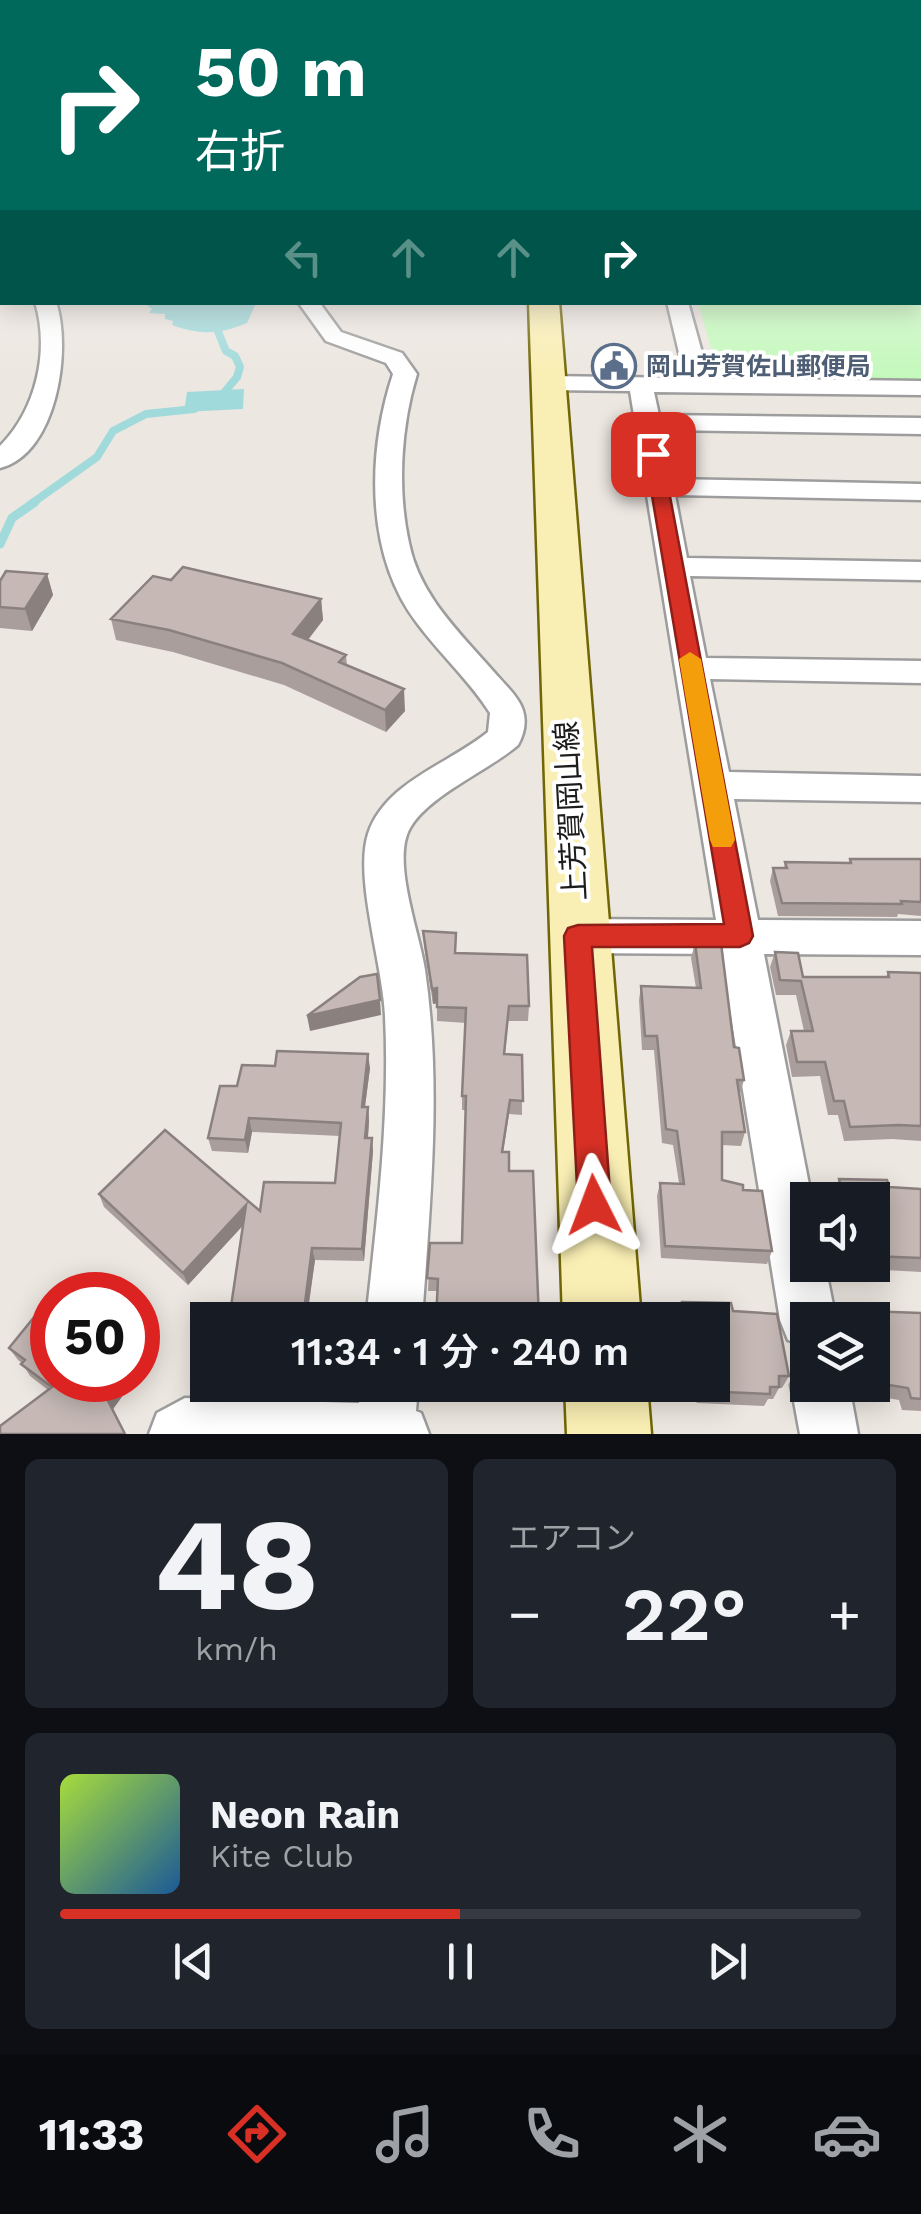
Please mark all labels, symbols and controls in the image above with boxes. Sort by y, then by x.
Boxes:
text: 50 m [195,31,367,113]
icon: right [30,40,160,170]
text: 右折 [195,125,285,178]
icon: left [276,230,331,285]
icon: ahead [381,230,436,285]
icon: ahead [486,230,541,285]
icon: right [591,230,646,285]
public building icon: 岡山芳賀佐山郵便局 [591,343,637,389]
place label: 岡山芳賀佐山郵便局 [646,352,871,381]
pin [611,412,696,497]
icon: arrive [626,427,681,482]
street label: 上芳賀岡山線 [548,720,593,902]
position arrow [542,1153,646,1257]
map controls [790,1182,890,1402]
button: sound [790,1182,890,1282]
speed limit sign: 50 [30,1272,160,1402]
button: layers [790,1302,890,1402]
text: 11:34 · 1 分 · 240 m [291,1330,629,1374]
text: 48 [154,1488,319,1641]
text: エアコン [508,1519,636,1557]
text: 22° [622,1570,747,1658]
text: − [508,1582,541,1646]
text: + [828,1582,861,1646]
text: km/h [195,1630,278,1668]
text: Neon Rain [210,1793,400,1837]
text: Kite Club [210,1837,354,1875]
icon: previous [166,1934,221,1989]
icon: pause [433,1934,488,1989]
icon: next [700,1934,755,1989]
icon: directions [222,2099,292,2169]
icon: music [370,2099,440,2169]
icon: phone [517,2099,587,2169]
icon: climate [665,2099,735,2169]
icon: car [812,2099,882,2169]
text: 11:33 [39,2108,145,2161]

